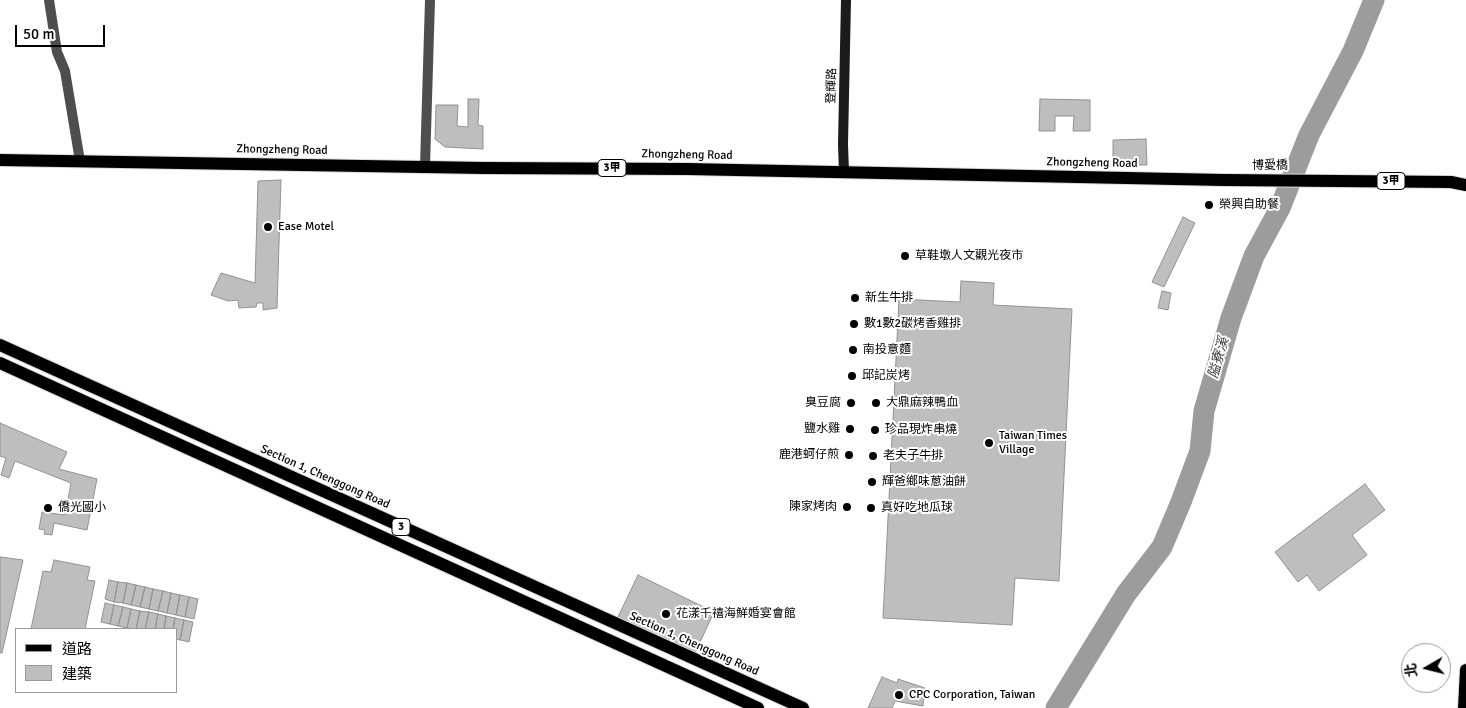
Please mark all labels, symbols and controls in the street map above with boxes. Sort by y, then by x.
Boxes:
scale bar [18,15,108,47]
text: 50 m [23,25,54,43]
street label: 登輝路 [824,68,840,104]
street label: Zhongzheng Road [236,142,328,158]
street label: Zhongzheng Road [641,147,733,163]
street label: Zhongzheng Road [1046,155,1138,171]
street label: 博愛橋 [1252,159,1288,173]
road number: 3甲 [598,160,626,177]
road number: 3甲 [1377,172,1405,190]
place label: 榮興自助餐 [1219,198,1279,212]
marker: 榮興自助餐 [1203,199,1215,211]
place label: Ease Motel [278,220,334,234]
marker: Ease Motel [262,221,274,233]
place label: 草鞋墩人文觀光夜市 [915,249,1023,263]
marker: 草鞋墩人文觀光夜市 [899,250,911,262]
place label: 新生牛排 [865,291,913,305]
marker: 新生牛排 [849,292,861,304]
place label: 數1數2碳烤香雞排 [864,317,961,331]
marker: 數1數2碳烤香雞排 [848,318,860,330]
water label: 隘寮溪 [1205,335,1233,381]
place label: 南投意麵 [863,343,911,357]
marker: 南投意麵 [847,344,859,356]
place label: 邱記炭烤 [862,369,910,383]
marker: 邱記炭烤 [846,370,858,382]
place label: 臭豆腐 [805,396,841,410]
place label: 大鼎麻辣鴨血 [886,396,958,410]
marker: 臭豆腐 [845,397,857,409]
marker: 大鼎麻辣鴨血 [870,397,882,409]
place label: 鹽水雞 [804,422,840,436]
marker: 鹽水雞 [844,423,856,435]
place label: 珍品現炸串燒 [885,423,957,437]
marker: 珍品現炸串燒 [869,424,881,436]
place label: Taiwan Times Village [999,429,1067,457]
marker: Taiwan Times Village [983,437,995,449]
street label: Section 1, Chenggong Road [258,442,392,512]
place label: 鹿港蚵仔煎 [779,448,839,462]
marker: 鹿港蚵仔煎 [843,449,855,461]
place label: 老夫子牛排 [883,449,943,463]
marker: 老夫子牛排 [867,450,879,462]
place label: 輝爸鄉味蔥油餅 [882,475,966,489]
marker: 輝爸鄉味蔥油餅 [866,476,878,488]
place label: 陳家烤肉 [789,500,837,514]
place label: 僑光國小 [58,501,106,515]
marker: 陳家烤肉 [841,501,853,513]
place label: 真好吃地瓜球 [881,501,953,515]
marker: 僑光國小 [42,502,54,514]
marker: 真好吃地瓜球 [865,502,877,514]
road number: 3 [392,518,410,536]
place label: 花漾千禧海鮮婚宴會館 [676,607,796,621]
marker: 花漾千禧海鮮婚宴會館 [660,608,672,620]
street label: Section 1, Chenggong Road [627,609,761,679]
legend [15,628,178,693]
text: 道路 [62,640,92,658]
north arrow [1401,643,1451,693]
text: 北 [1402,662,1421,678]
text: 建築 [62,665,92,683]
place label: CPC Corporation, Taiwan [909,688,1035,702]
marker: CPC Corporation, Taiwan [893,689,905,701]

